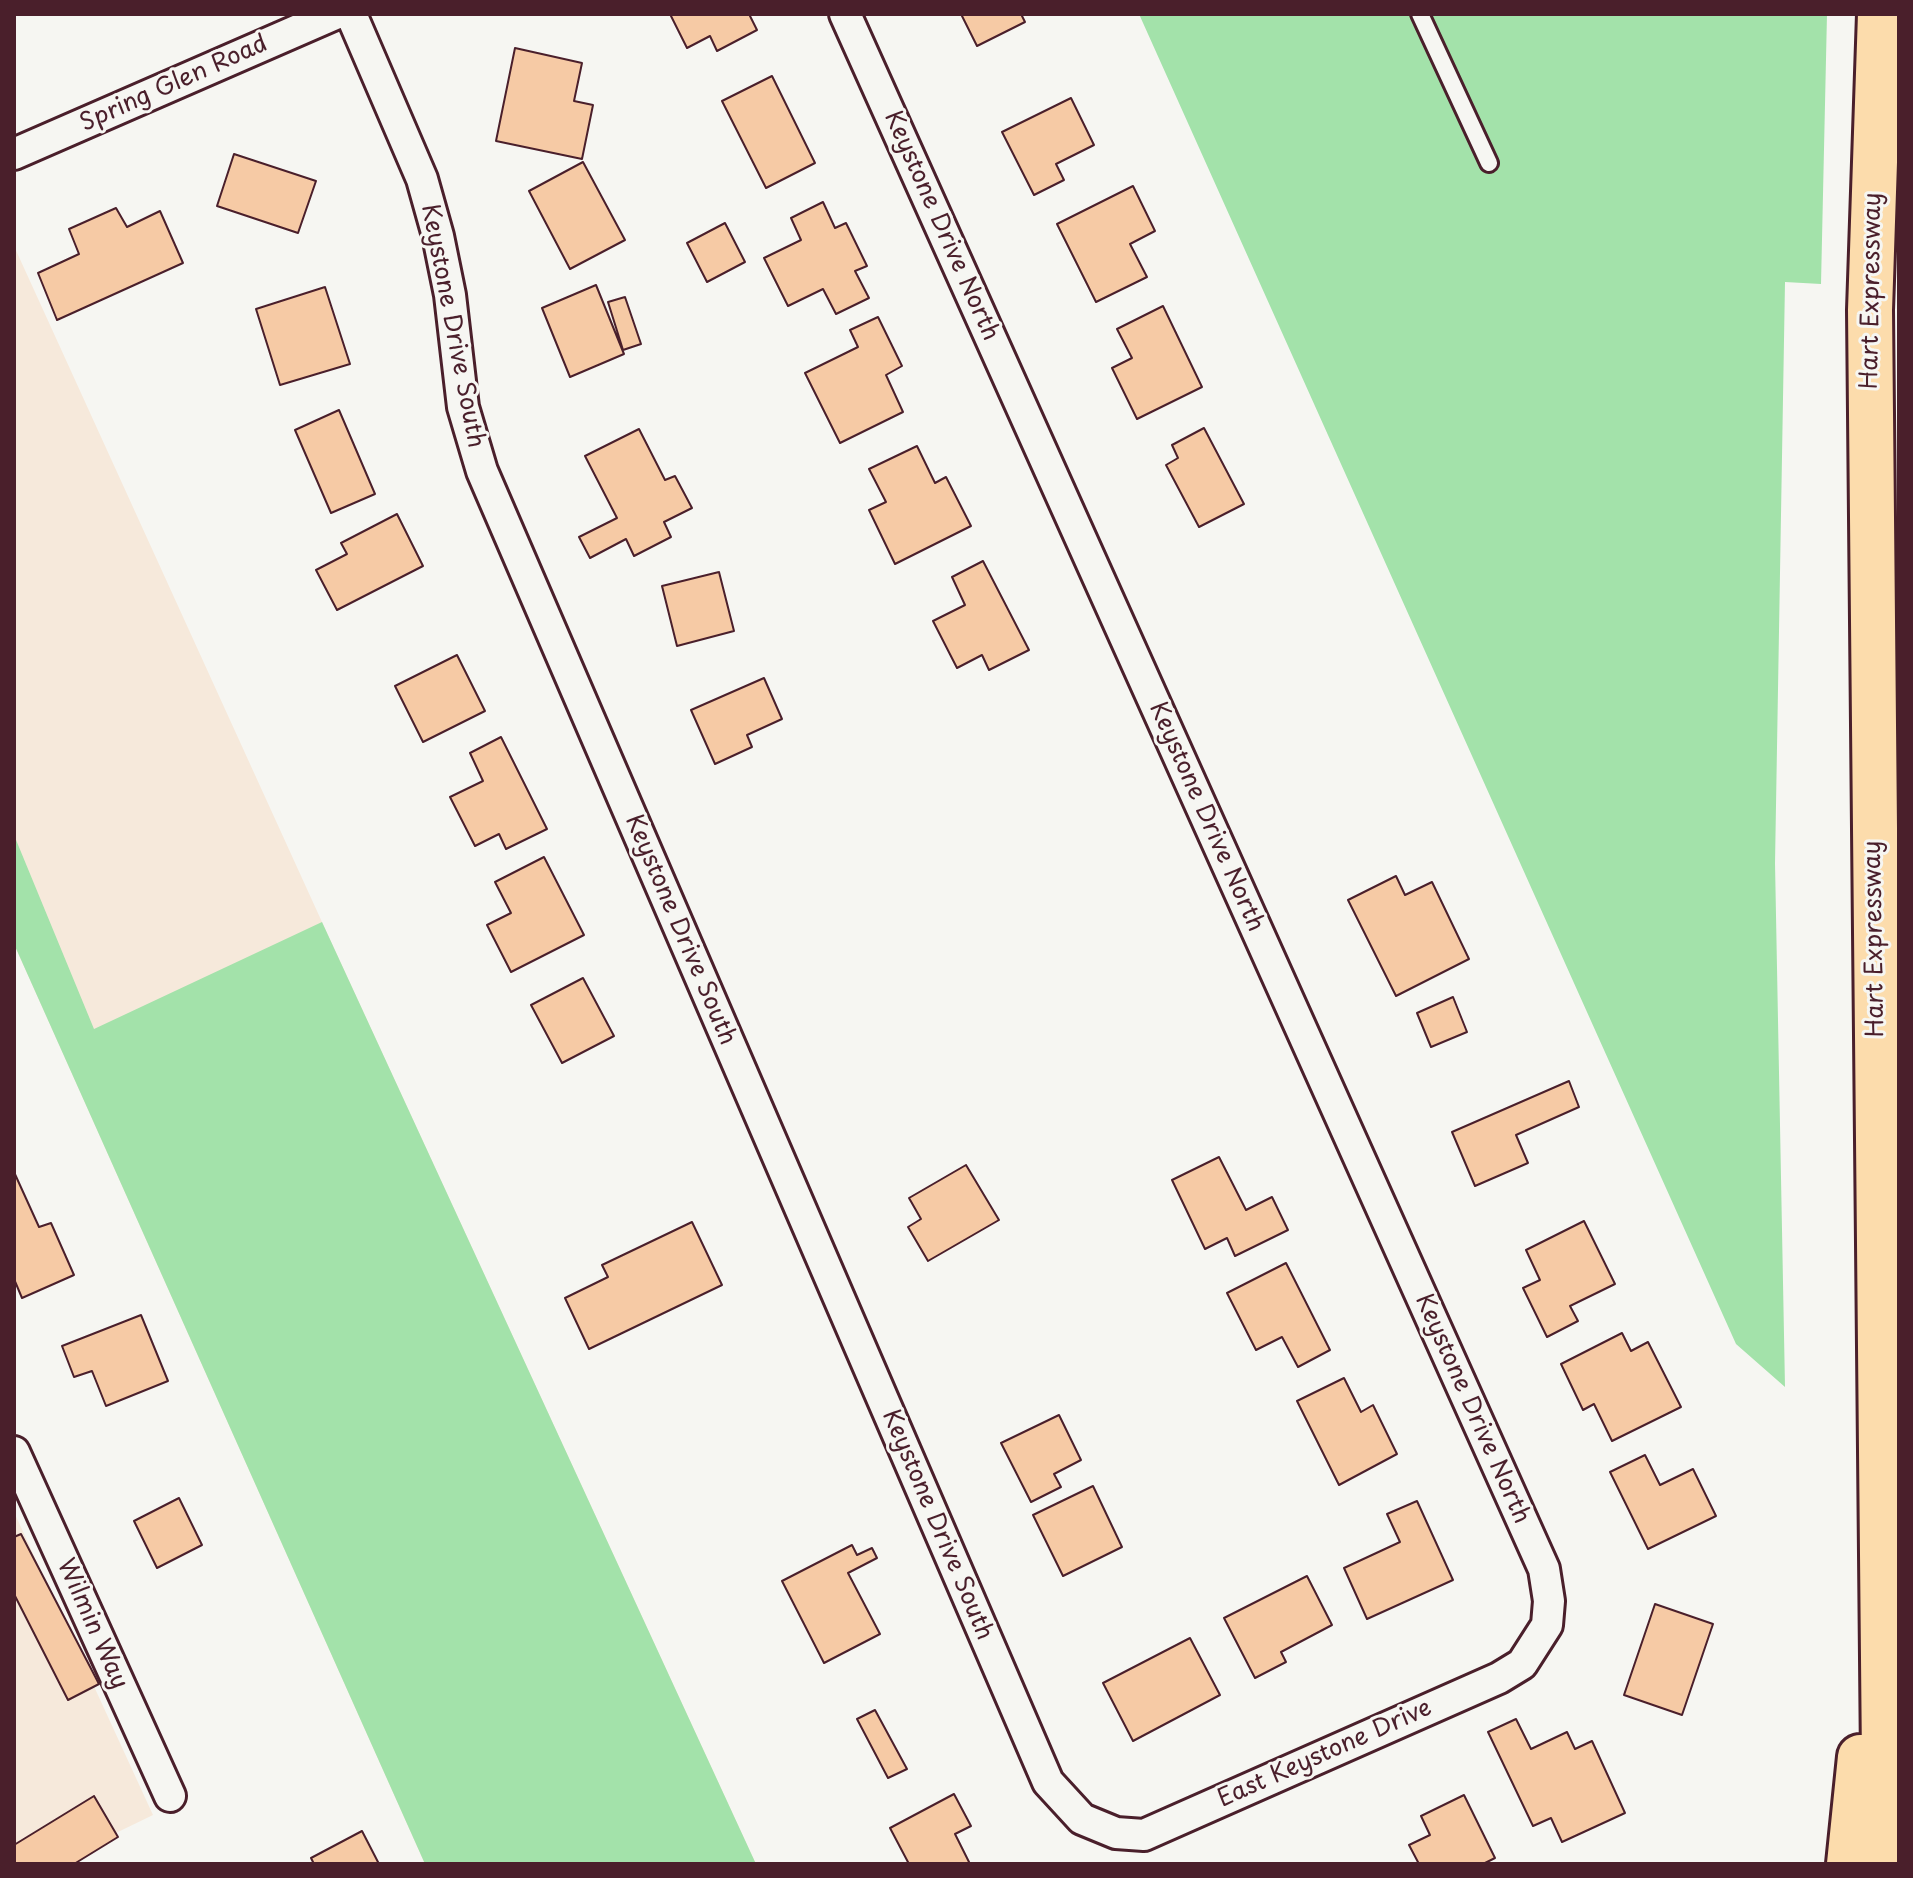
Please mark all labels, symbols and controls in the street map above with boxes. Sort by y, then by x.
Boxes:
street label: Spring Glen Road [76,30,272,138]
street label: Keystone Drive North [877,107,1005,345]
street label: Hart Expressway [1856,192,1888,390]
street label: Keystone Drive South [414,202,490,450]
street label: Keystone Drive North [1142,698,1270,936]
street label: Keystone Drive South [618,811,742,1049]
street label: Hart Expressway [1859,840,1891,1038]
street label: Keystone Drive North [1408,1290,1536,1528]
street label: Keystone Drive South [875,1406,999,1644]
street label: Wilmin Way [50,1554,134,1694]
street label: East Keystone Drive [1214,1694,1436,1814]

